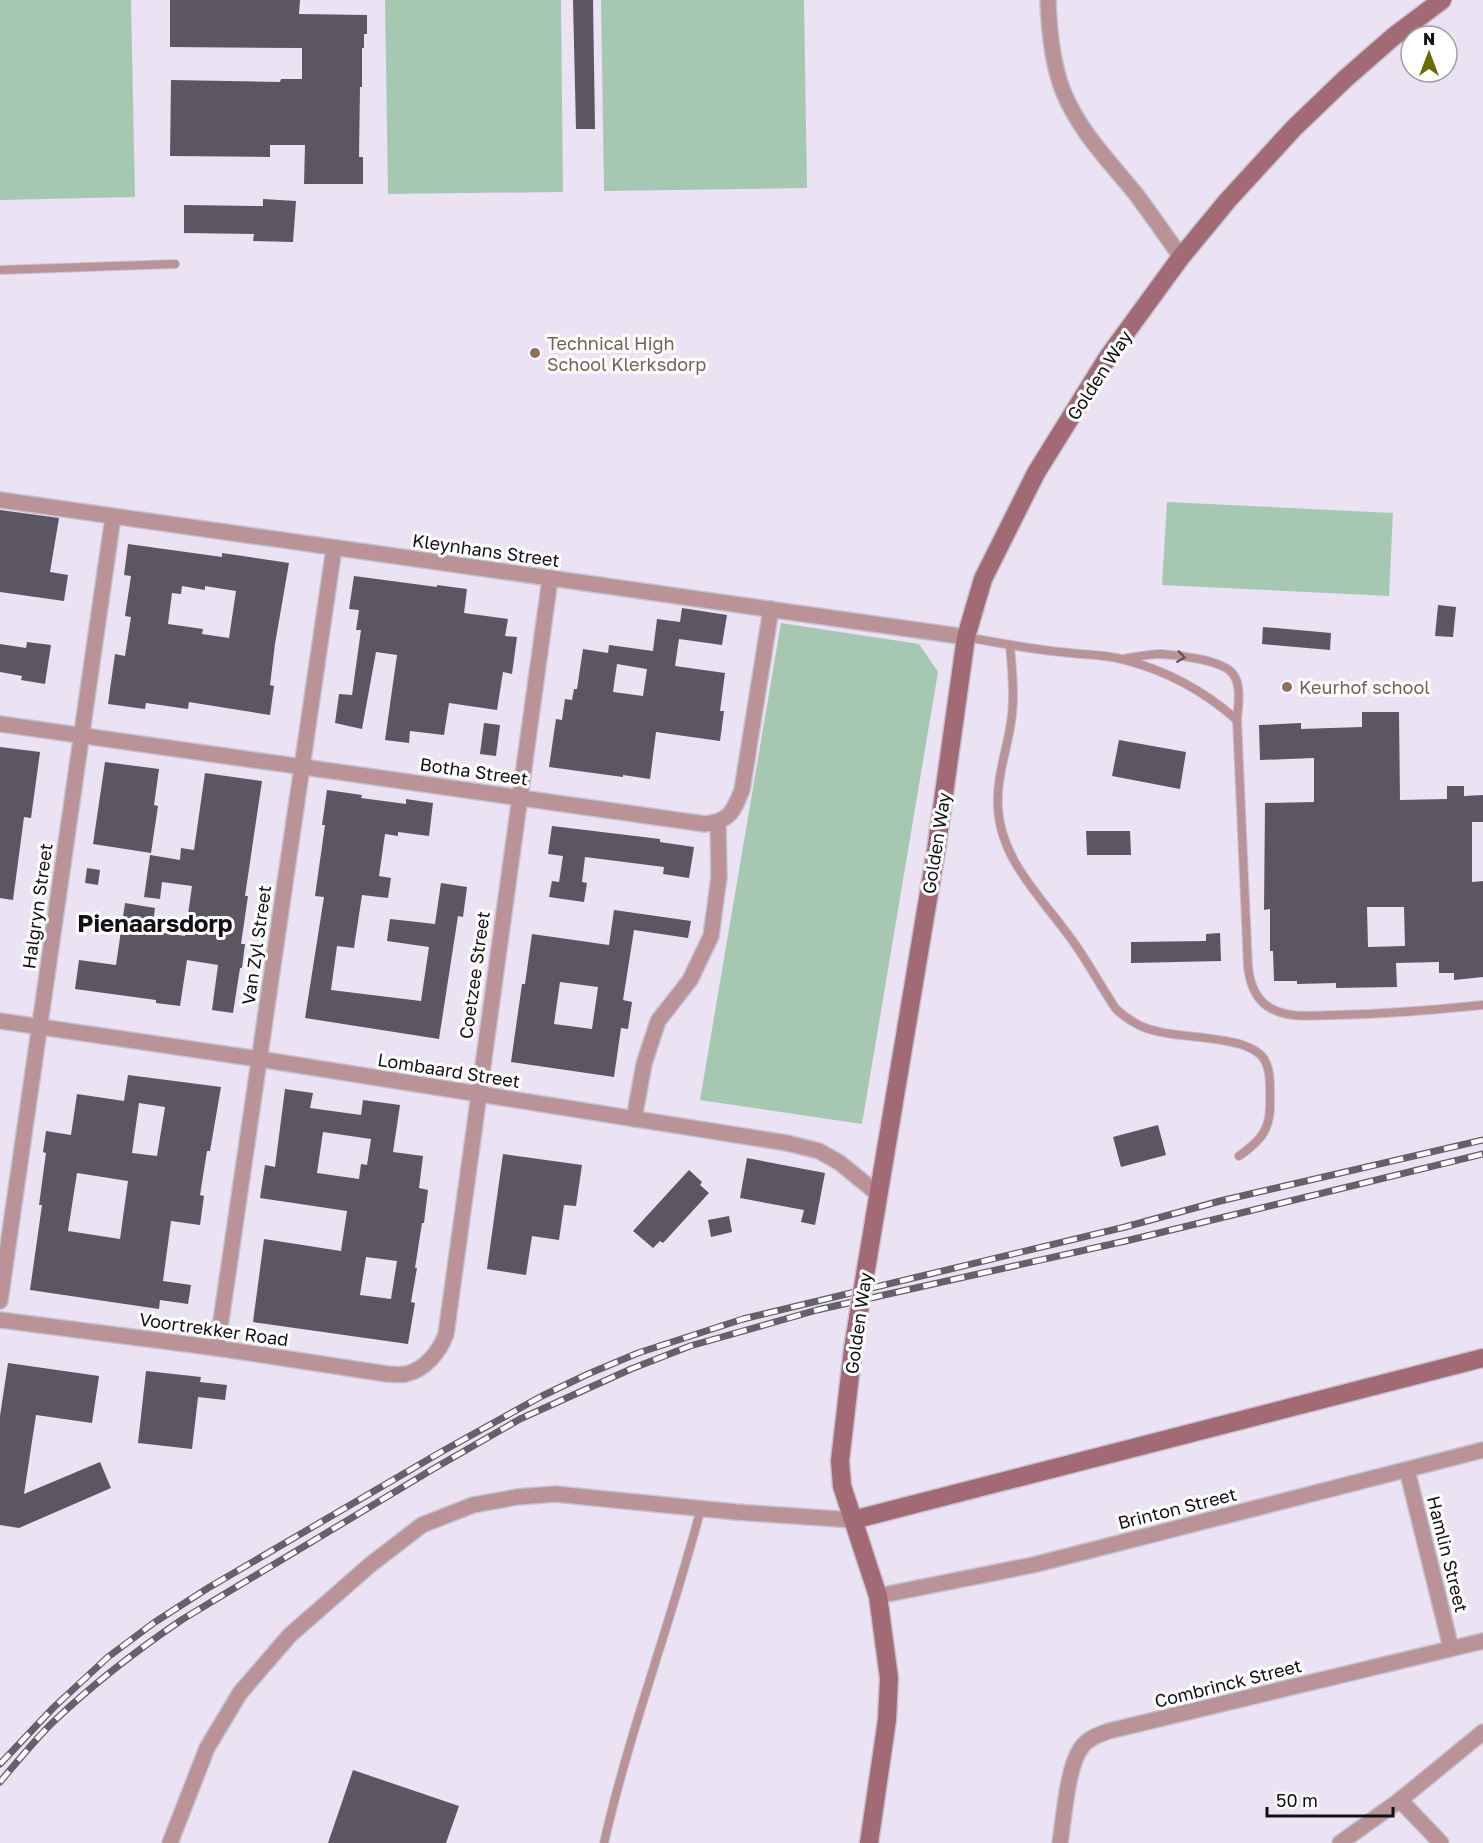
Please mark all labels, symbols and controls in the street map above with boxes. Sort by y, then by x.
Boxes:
north arrow [1399,24,1459,84]
text: N [1423,29,1435,49]
street label: Golden Way [1062,326,1136,424]
place label: Technical High School Klerksdorp [547,332,706,375]
marker: Technical High School Klerksdorp [528,346,542,360]
street label: Kleynhans Street [411,529,561,571]
one-way arrow [1177,651,1186,663]
place label: Keurhof school [1299,676,1430,698]
marker: Keurhof school [1280,680,1294,694]
street label: Botha Street [418,753,530,789]
street label: Golden Way [917,791,955,895]
street label: Halgryn Street [17,842,57,970]
street label: Van Zyl Street [237,884,275,1006]
district label: Pienaarsdorp [77,908,233,937]
street label: Coetzee Street [454,910,494,1040]
street label: Lombaard Street [376,1048,522,1092]
street label: Golden Way [840,1271,876,1375]
street label: Voortrekker Road [138,1308,290,1350]
street label: Brinton Street [1115,1483,1239,1533]
street label: Hamlin Street [1423,1494,1473,1614]
street label: Combrinck Street [1152,1654,1304,1712]
scale bar [1267,1780,1393,1818]
text: 50 m [1276,1789,1318,1811]

